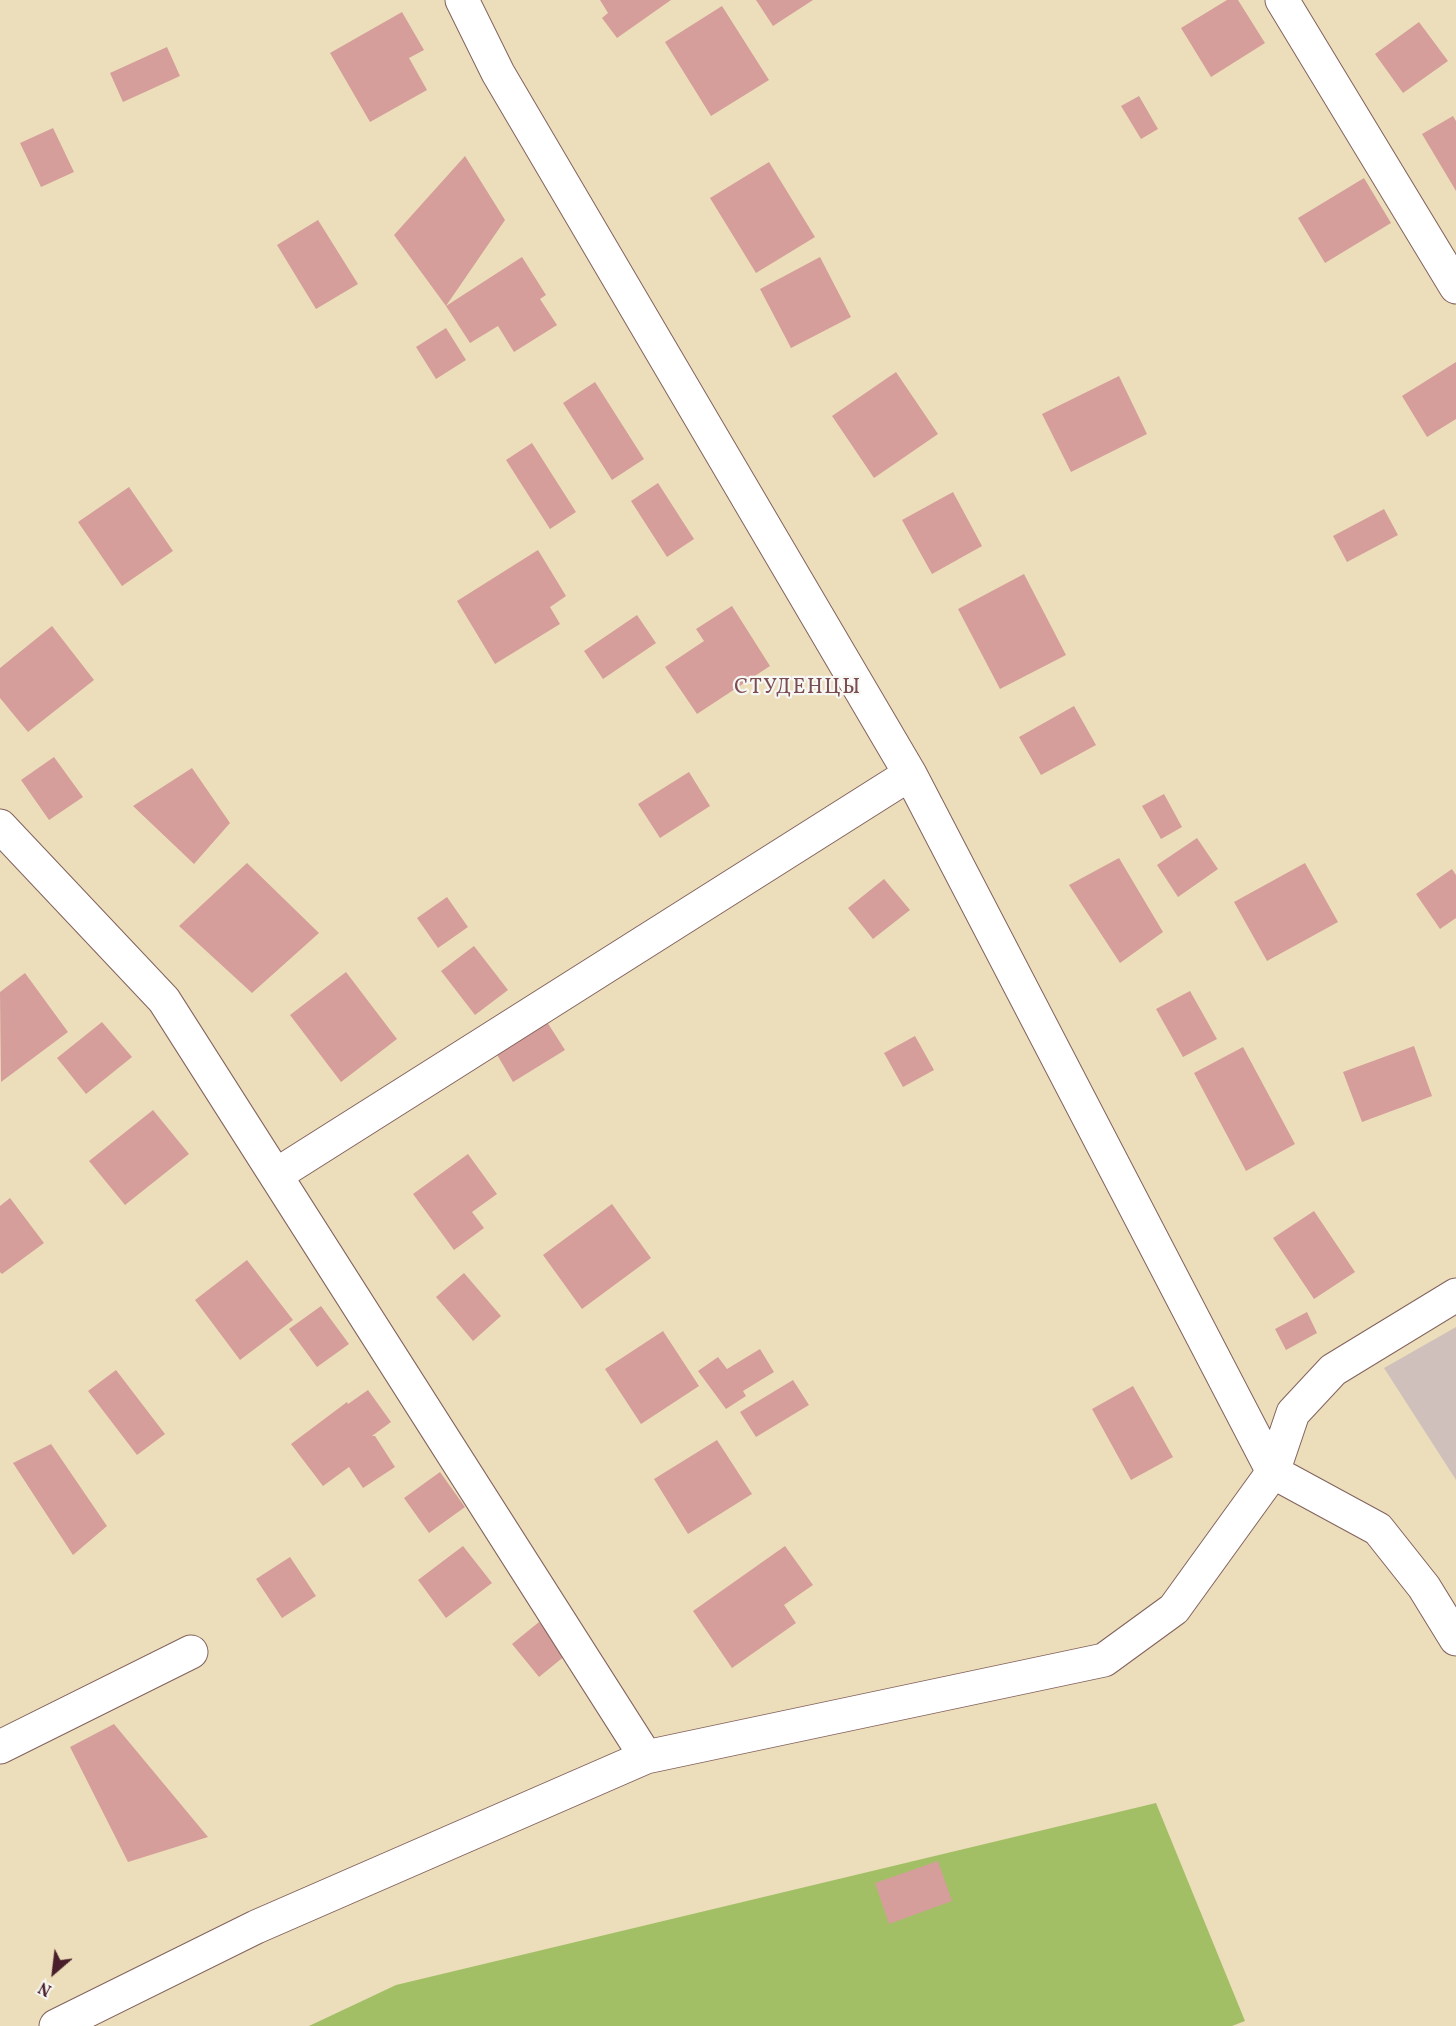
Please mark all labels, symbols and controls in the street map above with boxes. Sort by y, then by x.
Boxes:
district label: СТУДЕНЦЫ [734,676,862,702]
north arrow [24,1942,84,2002]
text: N [35,1975,56,2000]

